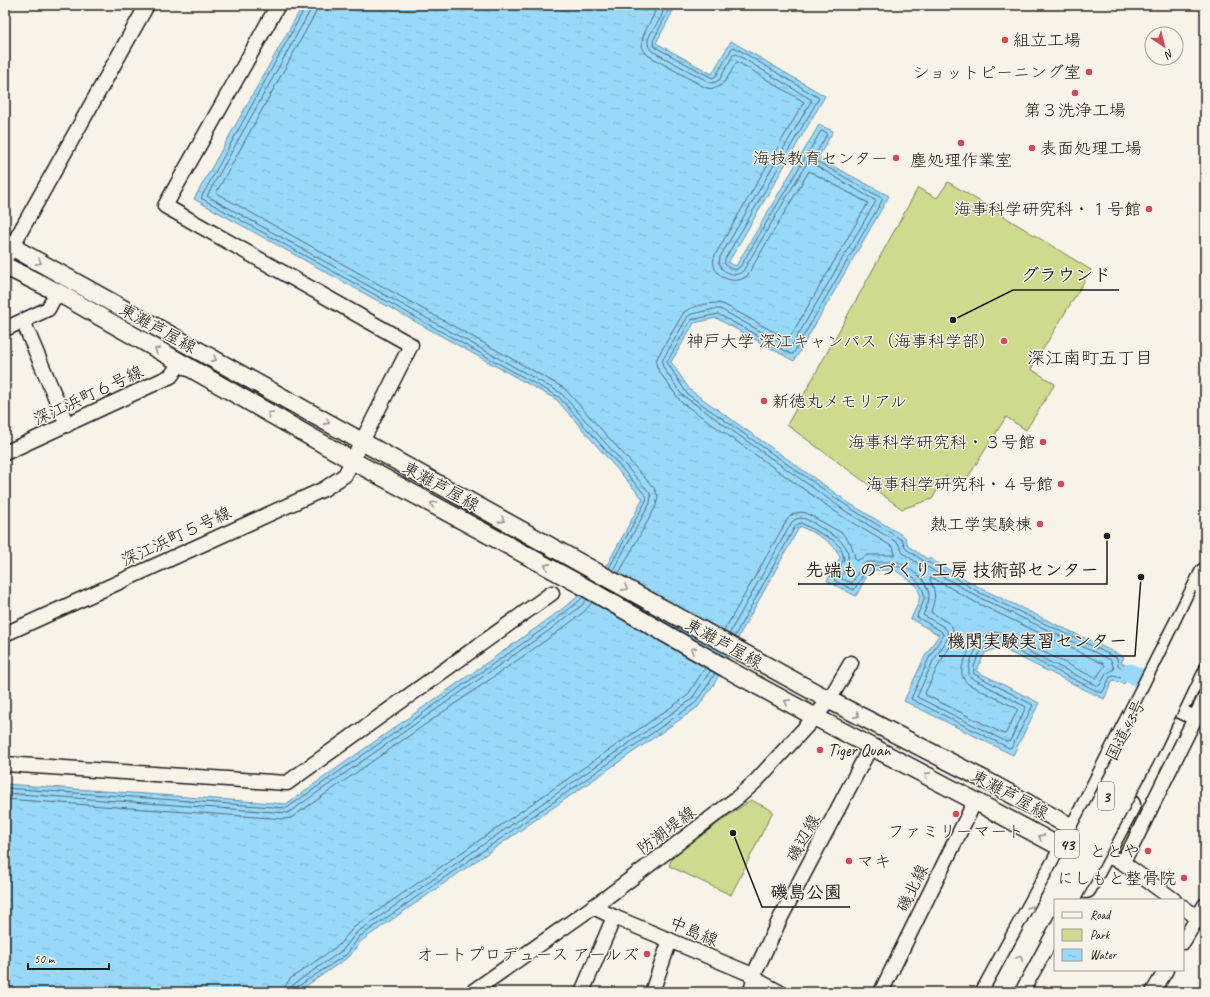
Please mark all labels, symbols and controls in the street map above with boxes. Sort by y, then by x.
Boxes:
north arrow [1144,26,1184,66]
place label: 組立工場 [1013,30,1081,51]
marker: 組立工場 [1000,35,1010,45]
text: N [1161,47,1177,63]
place label: ショットピーニング室 [913,62,1081,83]
marker: ショットピーニング室 [1084,67,1094,77]
marker: 第３洗浄工場 [1070,88,1080,98]
place label: 第３洗浄工場 [1024,100,1126,121]
marker: 塵処理作業室 [956,138,966,148]
place label: 表面処理工場 [1040,138,1142,159]
marker: 表面処理工場 [1027,143,1037,153]
place label: 海技教育センター [753,148,888,169]
place label: 塵処理作業室 [910,150,1012,171]
marker: 海技教育センター [891,153,901,163]
place label: 海事科学研究科・１号館 [954,199,1141,220]
marker: 海事科学研究科・１号館 [1144,204,1154,214]
one-way arrow [35,257,42,264]
callout: グラウンド [1013,260,1119,290]
text: グラウンド [1021,264,1111,286]
street label: 東灘芦屋線 [115,299,200,358]
place label: 神戸大学 深江キャンパス（海事科学部） [687,331,996,352]
marker: 神戸大学 深江キャンパス（海事科学部） [999,336,1009,346]
one-way arrow [154,347,161,354]
district label: 深江南町五丁目 [1027,347,1153,369]
one-way arrow [210,355,217,362]
street label: 深江浜町６号線 [30,361,147,430]
place label: 新徳丸メモリアル [772,391,907,412]
marker: 新徳丸メモリアル [759,396,769,406]
one-way arrow [267,411,275,418]
one-way arrow [323,418,331,425]
place label: 海事科学研究科・３号館 [848,432,1035,453]
marker: 海事科学研究科・３号館 [1038,437,1048,447]
street label: 東灘芦屋線 [398,457,483,516]
place label: 海事科学研究科・４号館 [866,474,1053,495]
marker: 海事科学研究科・４号館 [1056,479,1066,489]
one-way arrow [430,501,437,509]
street label: 深江浜町５号線 [118,502,235,571]
place label: 熱工学実験棟 [930,514,1032,535]
one-way arrow [498,515,505,522]
marker: 熱工学実験棟 [1035,519,1045,529]
callout: 先端ものづくり工房 技術部センター [798,554,1107,584]
text: 先端ものづくり工房 技術部センター [806,559,1098,581]
one-way arrow [544,564,551,571]
one-way arrow [621,584,628,591]
street label: 東灘芦屋線 [681,614,766,673]
callout: 機関実験実習センター [939,626,1135,656]
text: 機関実験実習センター [947,630,1127,652]
one-way arrow [690,647,697,654]
street label: 国道43号 [1101,696,1150,765]
one-way arrow [784,699,791,706]
one-way arrow [853,710,860,717]
place label: Tiger Quan [828,740,892,761]
marker: Tiger Quan [815,745,825,755]
street label: 東灘芦屋線 [967,765,1052,824]
one-way arrow [924,772,931,780]
road number: 3 [1098,782,1114,810]
street label: 防潮堤線 [633,802,700,859]
marker: ファミリーマート [951,809,961,819]
street label: 磯辺線 [782,811,825,866]
place label: ファミリーマート [888,821,1024,842]
road number: 43 [1055,830,1079,858]
one-way arrow [1038,834,1045,842]
place label: ととや [1089,841,1140,862]
marker: ととや [1143,846,1153,856]
place label: マキ [857,851,891,872]
marker: マキ [844,856,854,866]
street label: 磯北線 [892,861,933,916]
place label: にしもと整骨院 [1057,868,1176,889]
marker: にしもと整骨院 [1179,873,1189,883]
callout: 磯島公園 [762,877,850,907]
text: 磯島公園 [770,881,842,903]
legend [1054,899,1184,971]
one-way arrow [1027,905,1034,913]
text: Road [1090,907,1112,923]
street label: 中島線 [666,912,721,951]
text: Park [1090,927,1111,943]
place label: オートプロデュース アールズ [417,944,639,965]
scale bar [28,945,109,971]
text: Water [1090,947,1118,963]
marker: オートプロデュース アールズ [642,949,652,959]
text: 50 m [34,951,56,967]
one-way arrow [1015,955,1022,962]

